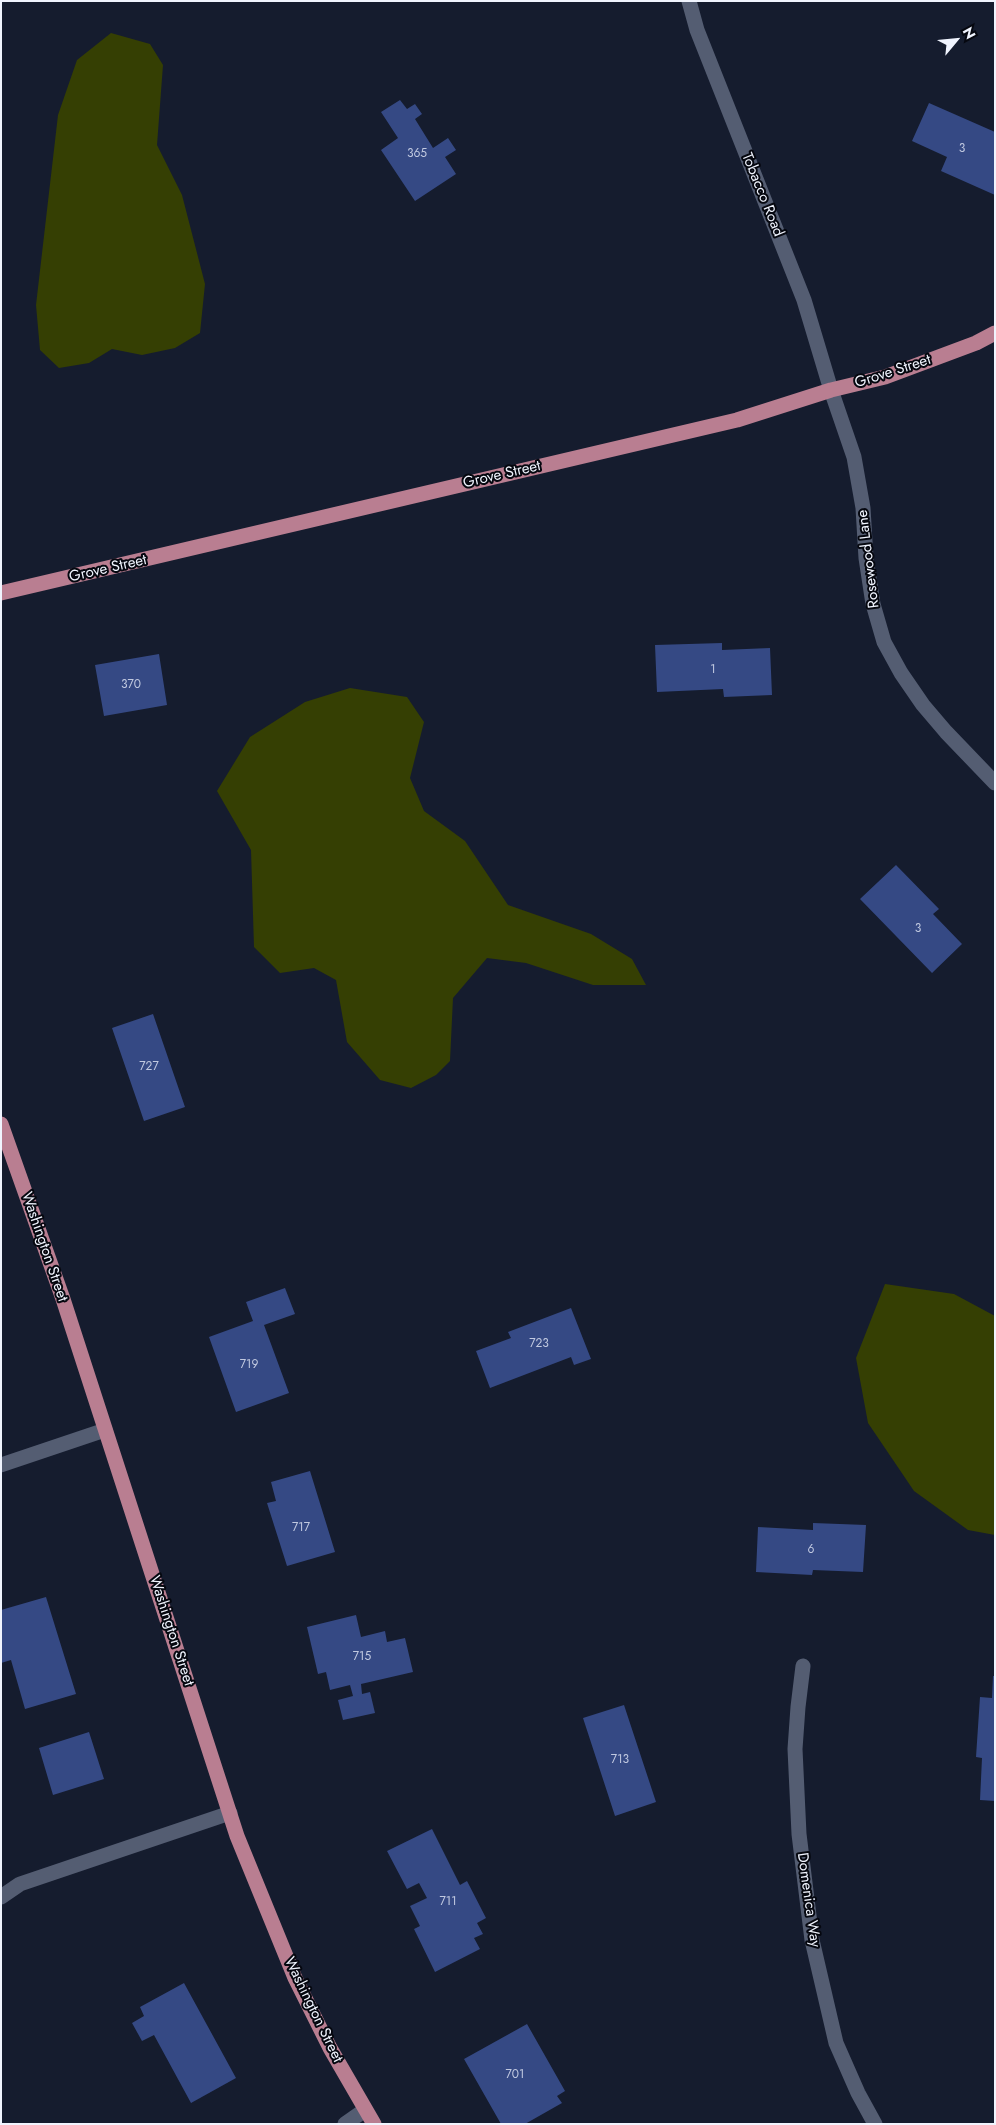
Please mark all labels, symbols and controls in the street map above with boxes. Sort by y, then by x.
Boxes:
north arrow [931,15,981,65]
text: N [958,23,981,43]
house number: 3 [959,142,965,156]
house number: 365 [407,147,427,161]
street label: Tobacco Road [737,150,787,240]
street label: Grove Street [853,351,933,393]
street label: Grove Street [462,457,542,493]
street label: Rosewood Lane [854,509,884,609]
street label: Grove Street [68,551,148,587]
house number: 1 [710,663,716,677]
house number: 370 [121,678,141,692]
house number: 3 [915,922,921,936]
house number: 727 [139,1060,159,1074]
street label: Washington Street [17,1190,71,1304]
house number: 723 [529,1337,549,1351]
house number: 719 [240,1358,258,1372]
house number: 717 [292,1521,310,1535]
house number: 6 [808,1543,814,1557]
street label: Washington Street [145,1574,197,1688]
house number: 715 [353,1650,371,1664]
house number: 713 [611,1753,629,1767]
street label: Domenica Way [792,1851,824,1949]
house number: 711 [439,1895,457,1909]
street label: Washington Street [280,1954,346,2066]
house number: 701 [506,2068,524,2082]

